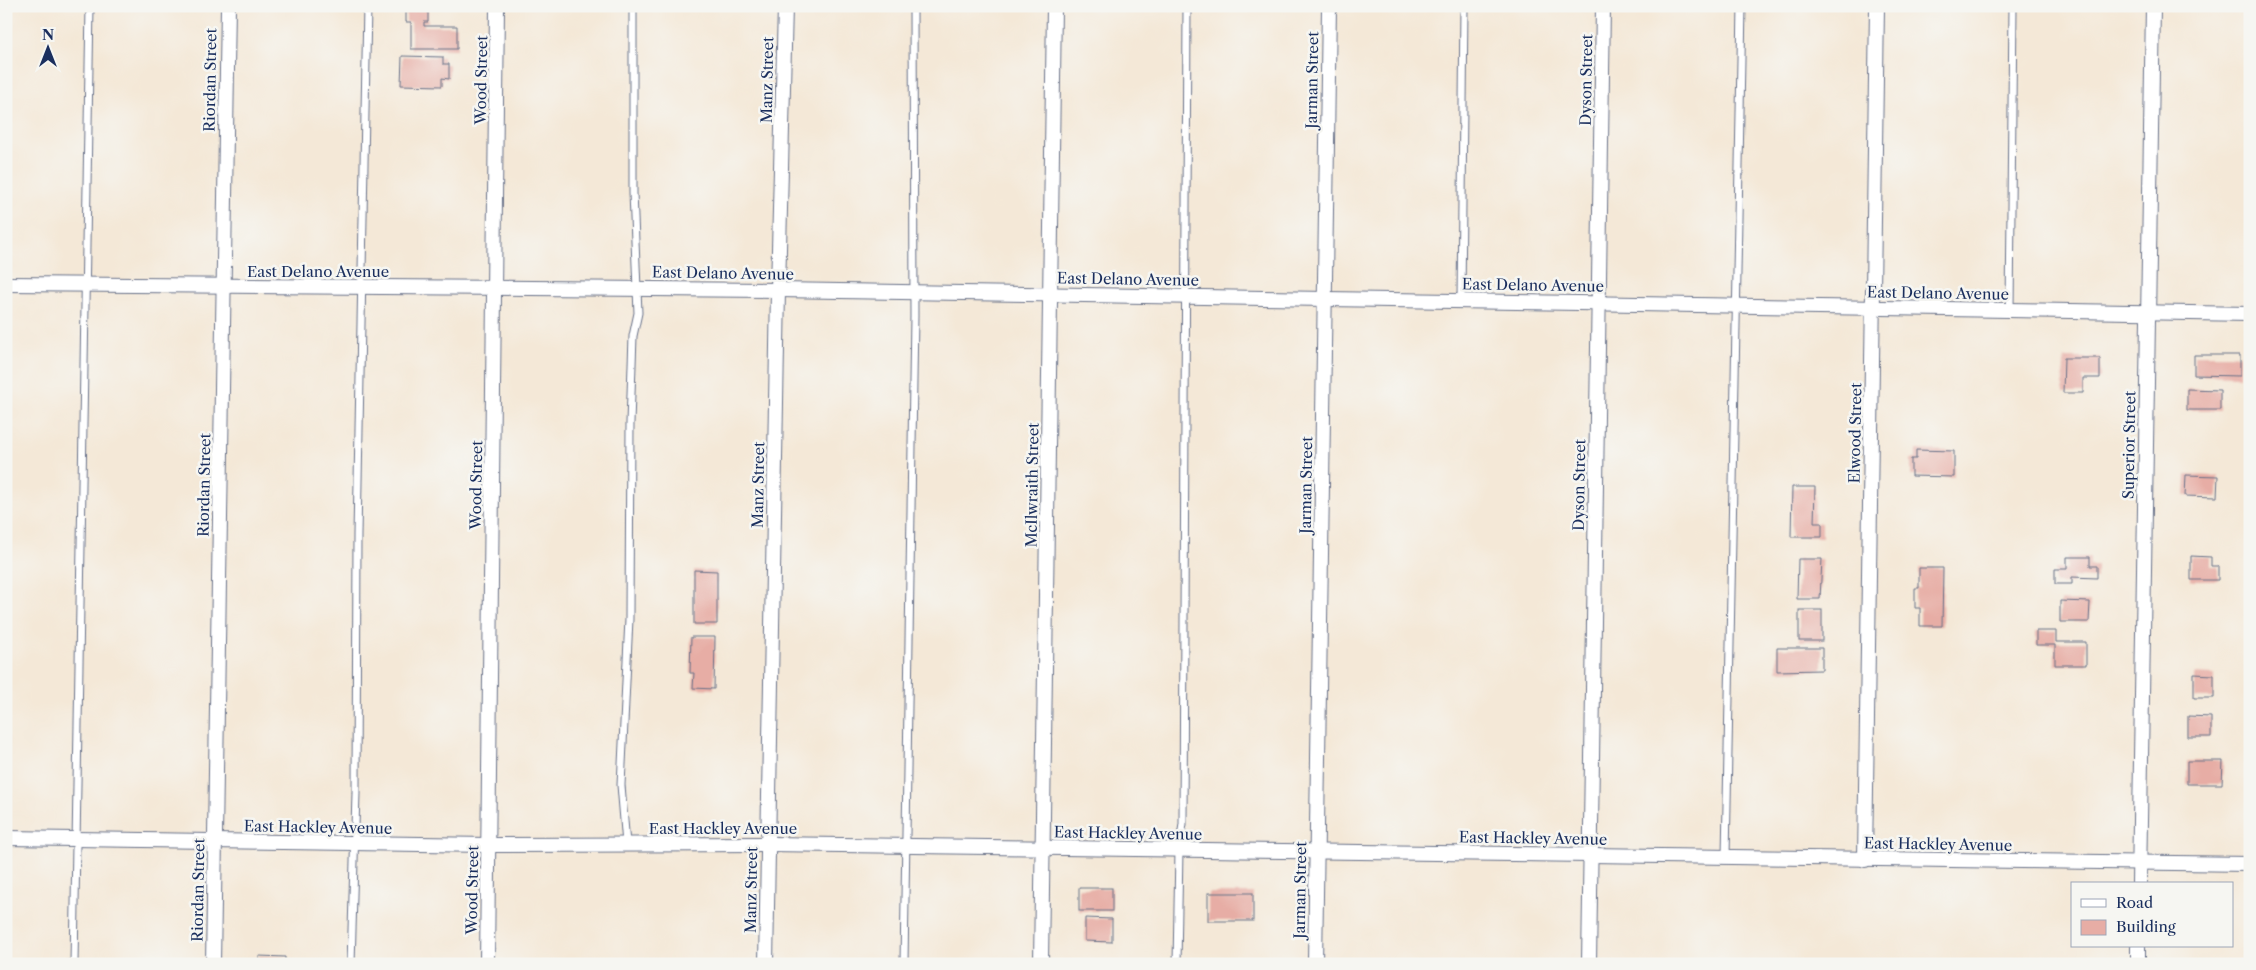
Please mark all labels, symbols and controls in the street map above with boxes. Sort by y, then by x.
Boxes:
north arrow [22,22,72,72]
text: N [42,26,54,44]
street label: Riordan Street [200,27,220,132]
street label: Jarman Street [1302,31,1322,131]
street label: Dyson Street [1576,33,1596,126]
street label: Wood Street [471,35,491,126]
street label: Manz Street [757,36,777,123]
street label: East Delano Avenue [247,262,389,281]
street label: East Delano Avenue [652,262,794,284]
street label: East Delano Avenue [1057,268,1199,290]
street label: East Delano Avenue [1462,274,1604,296]
street label: East Delano Avenue [1867,282,2009,304]
street label: Elwood Street [1845,382,1865,484]
street label: Superior Street [2119,390,2139,499]
street label: McIlwraith Street [1021,422,1043,548]
street label: Riordan Street [194,432,214,537]
street label: Jarman Street [1296,436,1316,536]
street label: Dyson Street [1569,438,1589,531]
street label: Wood Street [466,440,486,531]
street label: Manz Street [748,441,768,528]
street label: East Hackley Avenue [244,816,392,838]
street label: East Hackley Avenue [649,819,797,838]
street label: East Hackley Avenue [1054,822,1202,844]
street label: East Hackley Avenue [1459,827,1607,849]
street label: East Hackley Avenue [1864,833,2012,855]
street label: Riordan Street [188,837,208,942]
street label: Jarman Street [1290,841,1310,941]
street label: Wood Street [462,845,482,936]
street label: Manz Street [741,846,761,933]
legend [2071,882,2234,948]
text: Road [2116,893,2153,912]
text: Building [2116,917,2176,936]

